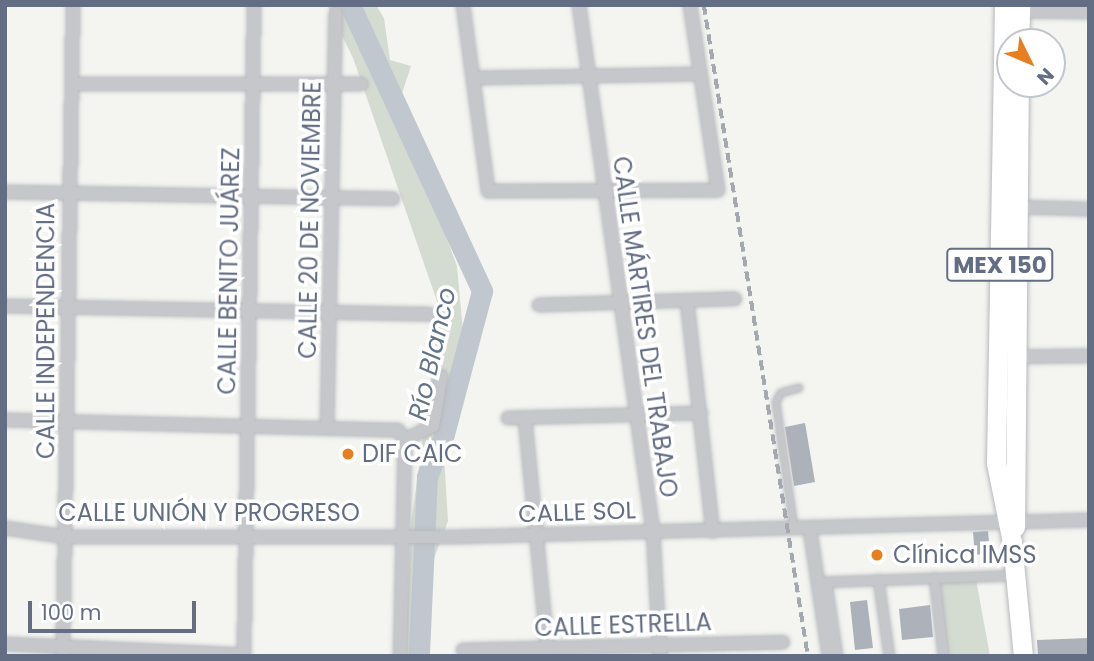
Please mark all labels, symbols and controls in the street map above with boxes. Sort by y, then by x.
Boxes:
north arrow [996,28,1066,98]
text: N [1031,62,1060,91]
street label: CALLE 20 DE NOVIEMBRE [293,81,327,359]
street label: CALLE BENITO JUÁREZ [212,147,246,395]
street label: CALLE MÁRTIRES DEL TRABAJO [607,155,683,499]
street label: CALLE INDEPENDENCIA [32,203,60,459]
road number: MEX 150 [946,246,1054,284]
water label: Río Blanco [403,284,463,424]
place label: DIF CAIC [362,440,463,468]
marker: DIF CAIC [340,446,356,462]
street label: CALLE SOL [518,496,636,528]
street label: CALLE UNIÓN Y PROGRESO [58,499,360,527]
place label: Clínica IMSS [893,541,1037,569]
marker: Clínica IMSS [867,545,887,565]
scale bar [32,588,200,632]
text: 100 m [41,598,101,627]
street label: CALLE ESTRELLA [534,608,712,642]

